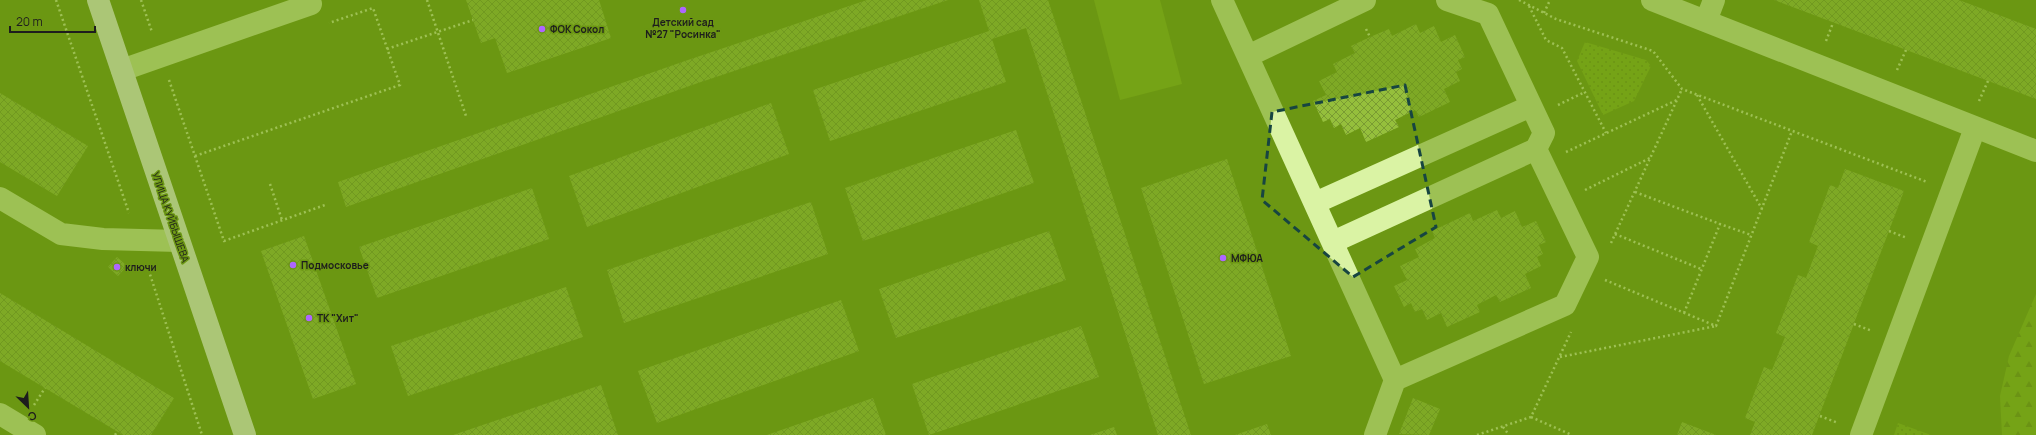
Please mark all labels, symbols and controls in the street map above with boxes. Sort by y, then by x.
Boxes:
marker: Детский сад №27 "Росинка" [678,5,688,15]
scale bar [10,8,95,34]
text: 20 m [16,13,43,30]
place label: Детский сад №27 "Росинка" [645,15,721,41]
place label: ФОК Сокол [550,22,604,36]
marker: ФОК Сокол [537,24,547,34]
street label: УЛИЦА КУЙБЫШЕВА [149,170,193,265]
place label: МФЮА [1231,251,1263,265]
marker: МФЮА [1218,253,1228,263]
place label: Подмосковье [301,258,369,272]
place label: ключи [125,260,157,274]
marker: Подмосковье [288,260,298,270]
marker: ключи [112,262,122,272]
place label: ТК "Хит" [317,311,359,325]
marker: ТК "Хит" [304,313,314,323]
north arrow [8,387,48,427]
text: С [26,408,39,425]

